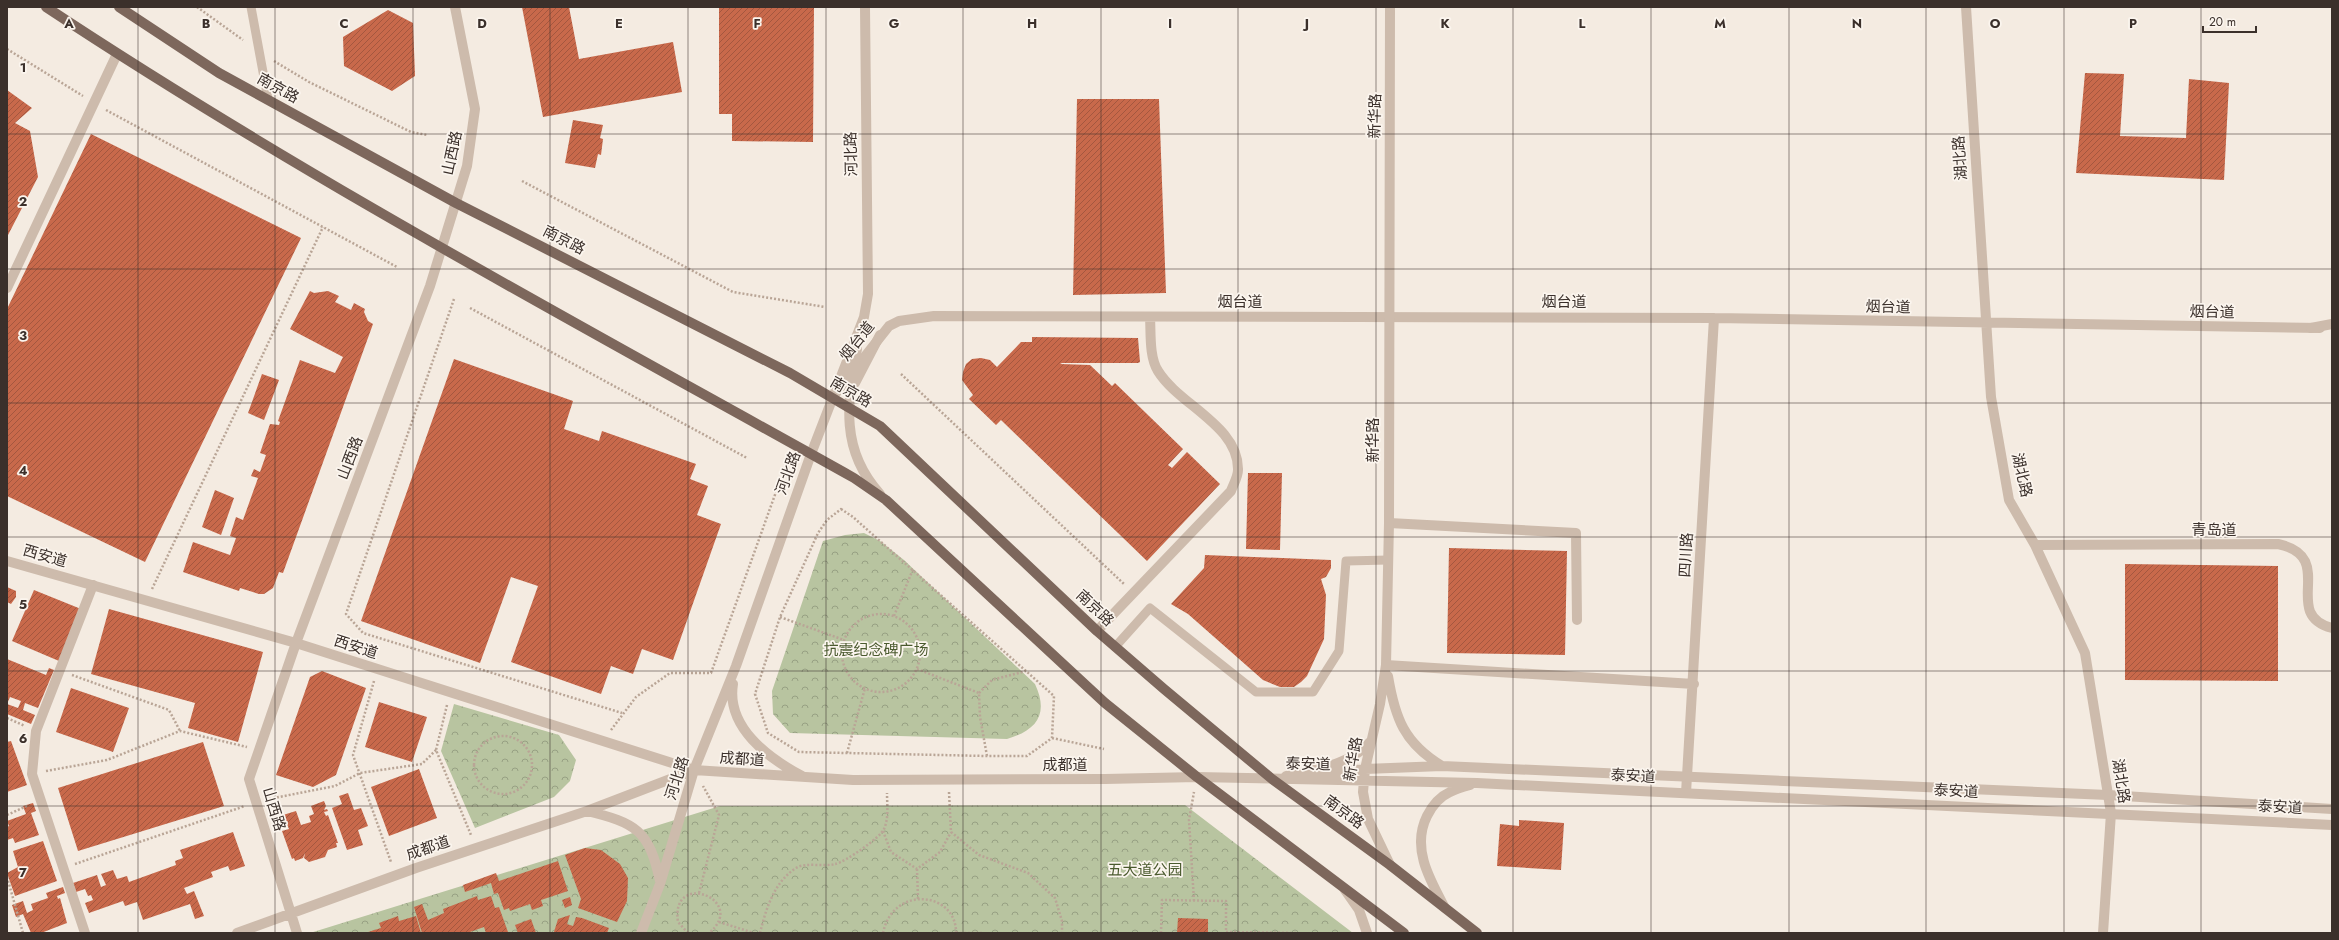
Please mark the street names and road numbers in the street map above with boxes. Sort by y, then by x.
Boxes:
street label: 南京路 [253,67,303,109]
street label: 新华路 [1364,93,1386,139]
street label: 山西路 [437,129,467,177]
street label: 河北路 [840,131,862,177]
street label: 湖北路 [1947,135,1973,181]
street label: 南京路 [539,220,589,260]
street label: 烟台道 [1217,291,1263,313]
street label: 烟台道 [1541,291,1587,313]
street label: 烟台道 [1865,296,1911,318]
street label: 烟台道 [2189,301,2235,323]
street label: 烟台道 [834,317,880,365]
street label: 南京路 [826,371,876,413]
street label: 新华路 [1362,417,1384,463]
street label: 山西路 [332,433,368,483]
street label: 河北路 [770,448,806,498]
street label: 湖北路 [2006,451,2038,499]
street label: 青岛道 [2191,519,2237,541]
street label: 四川路 [1674,532,1698,578]
street label: 西安道 [20,539,70,573]
street label: 南京路 [1071,585,1119,631]
street label: 西安道 [331,630,381,664]
street label: 新华路 [1338,735,1368,783]
street label: 成都道 [719,746,765,772]
street label: 河北路 [660,753,694,803]
street label: 泰安道 [1285,753,1331,775]
street label: 成都道 [1042,754,1088,776]
street label: 湖北路 [2107,757,2135,805]
street label: 泰安道 [1610,764,1656,788]
street label: 泰安道 [1933,779,1979,803]
street label: 山西路 [257,784,291,834]
street label: 南京路 [1319,790,1369,834]
street label: 泰安道 [2257,795,2303,819]
street label: 成都道 [403,830,453,866]

